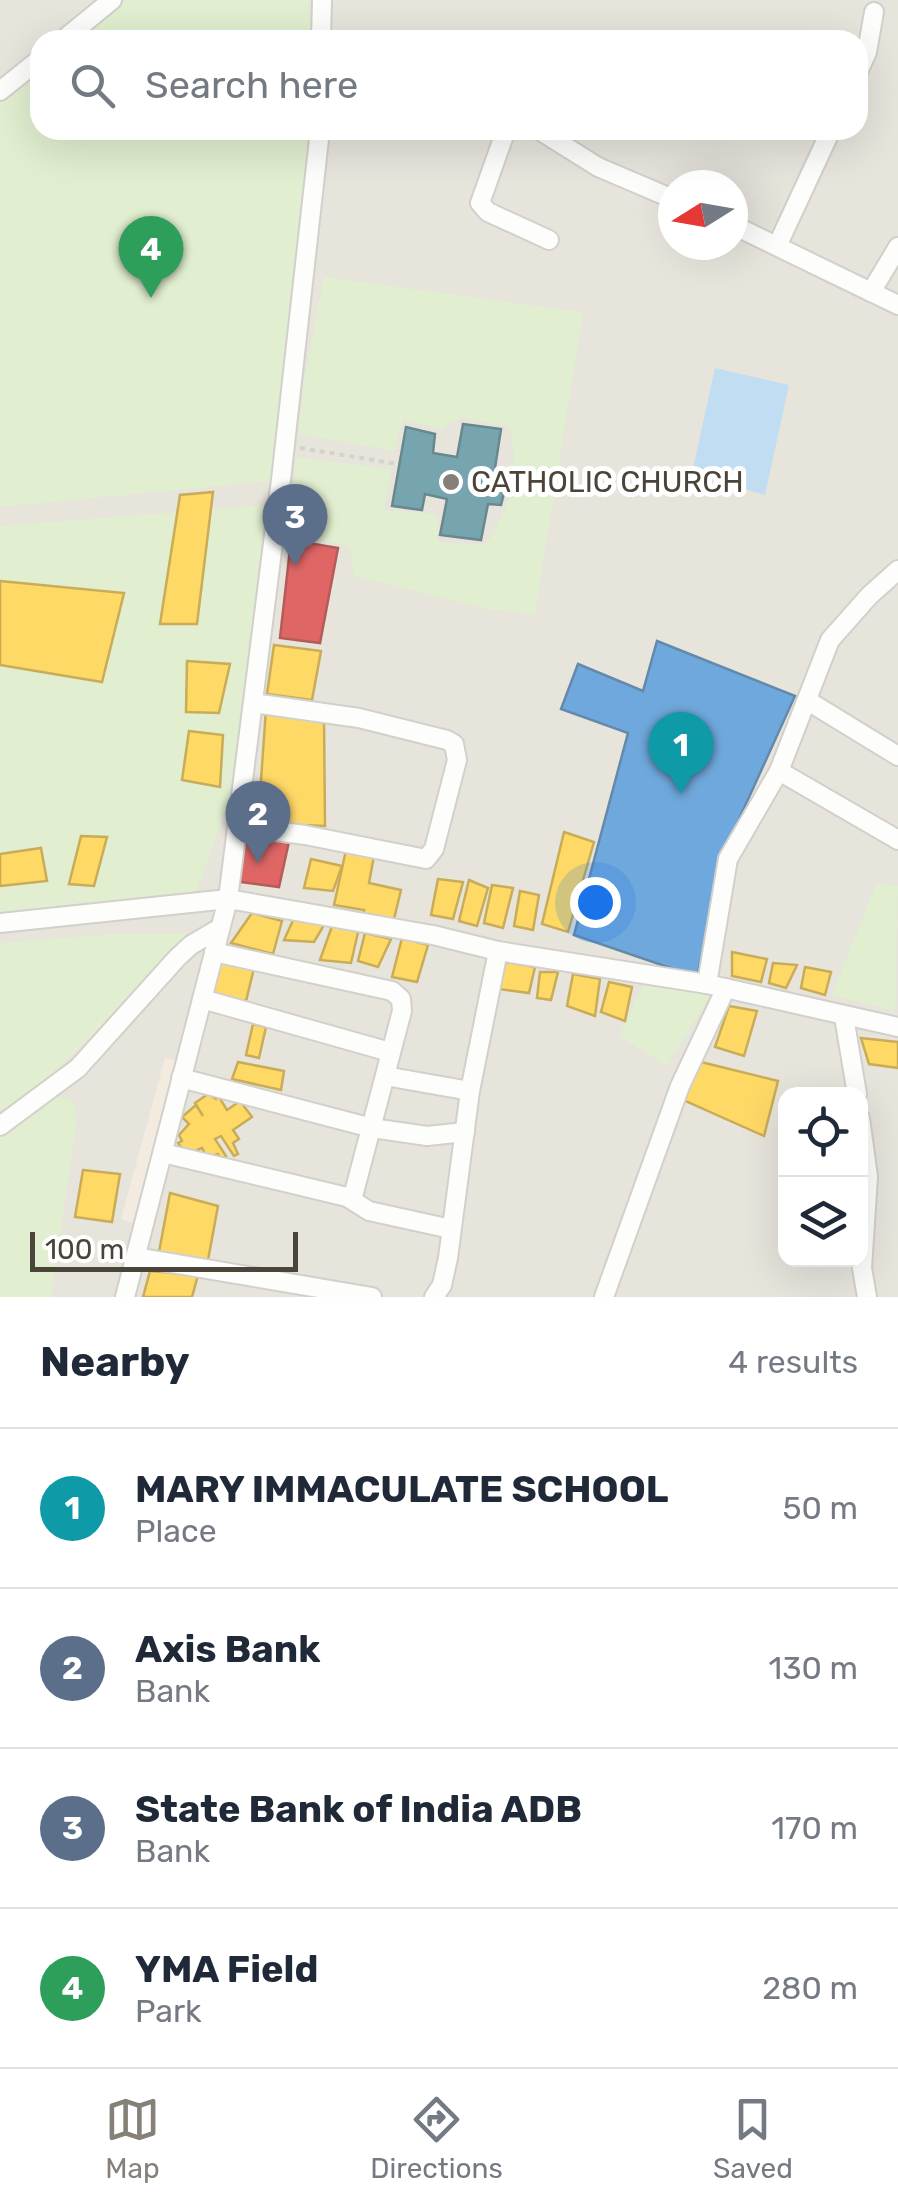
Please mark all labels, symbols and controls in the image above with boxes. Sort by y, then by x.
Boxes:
search box [30,30,868,140]
icon: search [65,58,120,113]
text: Search here [145,62,358,108]
north arrow [658,170,748,260]
pin: 4 [118,216,184,298]
place label: CATHOLIC CHURCH [471,464,744,500]
marker: CATHOLIC CHURCH [440,471,462,493]
pin: 3 [262,484,328,566]
pin: 1 [648,712,714,794]
pin: 2 [226,780,290,863]
your location [570,877,621,928]
map controls [778,1087,868,1267]
button: locate [778,1087,868,1177]
button: layers [778,1177,868,1267]
scale bar [30,1227,298,1272]
text: 100 m [45,1233,124,1266]
text: Nearby [40,1337,190,1387]
text: 4 results [728,1343,858,1381]
text: MARY IMMACULATE SCHOOL [135,1466,668,1512]
text: 1 [65,1489,80,1527]
text: 50 m [782,1489,858,1527]
text: Place [135,1512,217,1550]
text: Axis Bank [135,1626,320,1672]
text: 2 [62,1649,83,1687]
text: 130 m [768,1649,858,1687]
text: Bank [135,1672,210,1710]
text: State Bank of India ADB [135,1786,582,1832]
text: 3 [62,1809,83,1847]
text: 170 m [771,1809,858,1847]
text: Bank [135,1832,210,1870]
text: YMA Field [135,1946,318,1992]
text: 4 [62,1969,83,2007]
text: 280 m [762,1969,858,2007]
text: Park [135,1992,202,2030]
tab: Map [105,2092,160,2185]
tab: Directions [370,2092,503,2185]
tab: Saved [713,2092,793,2185]

